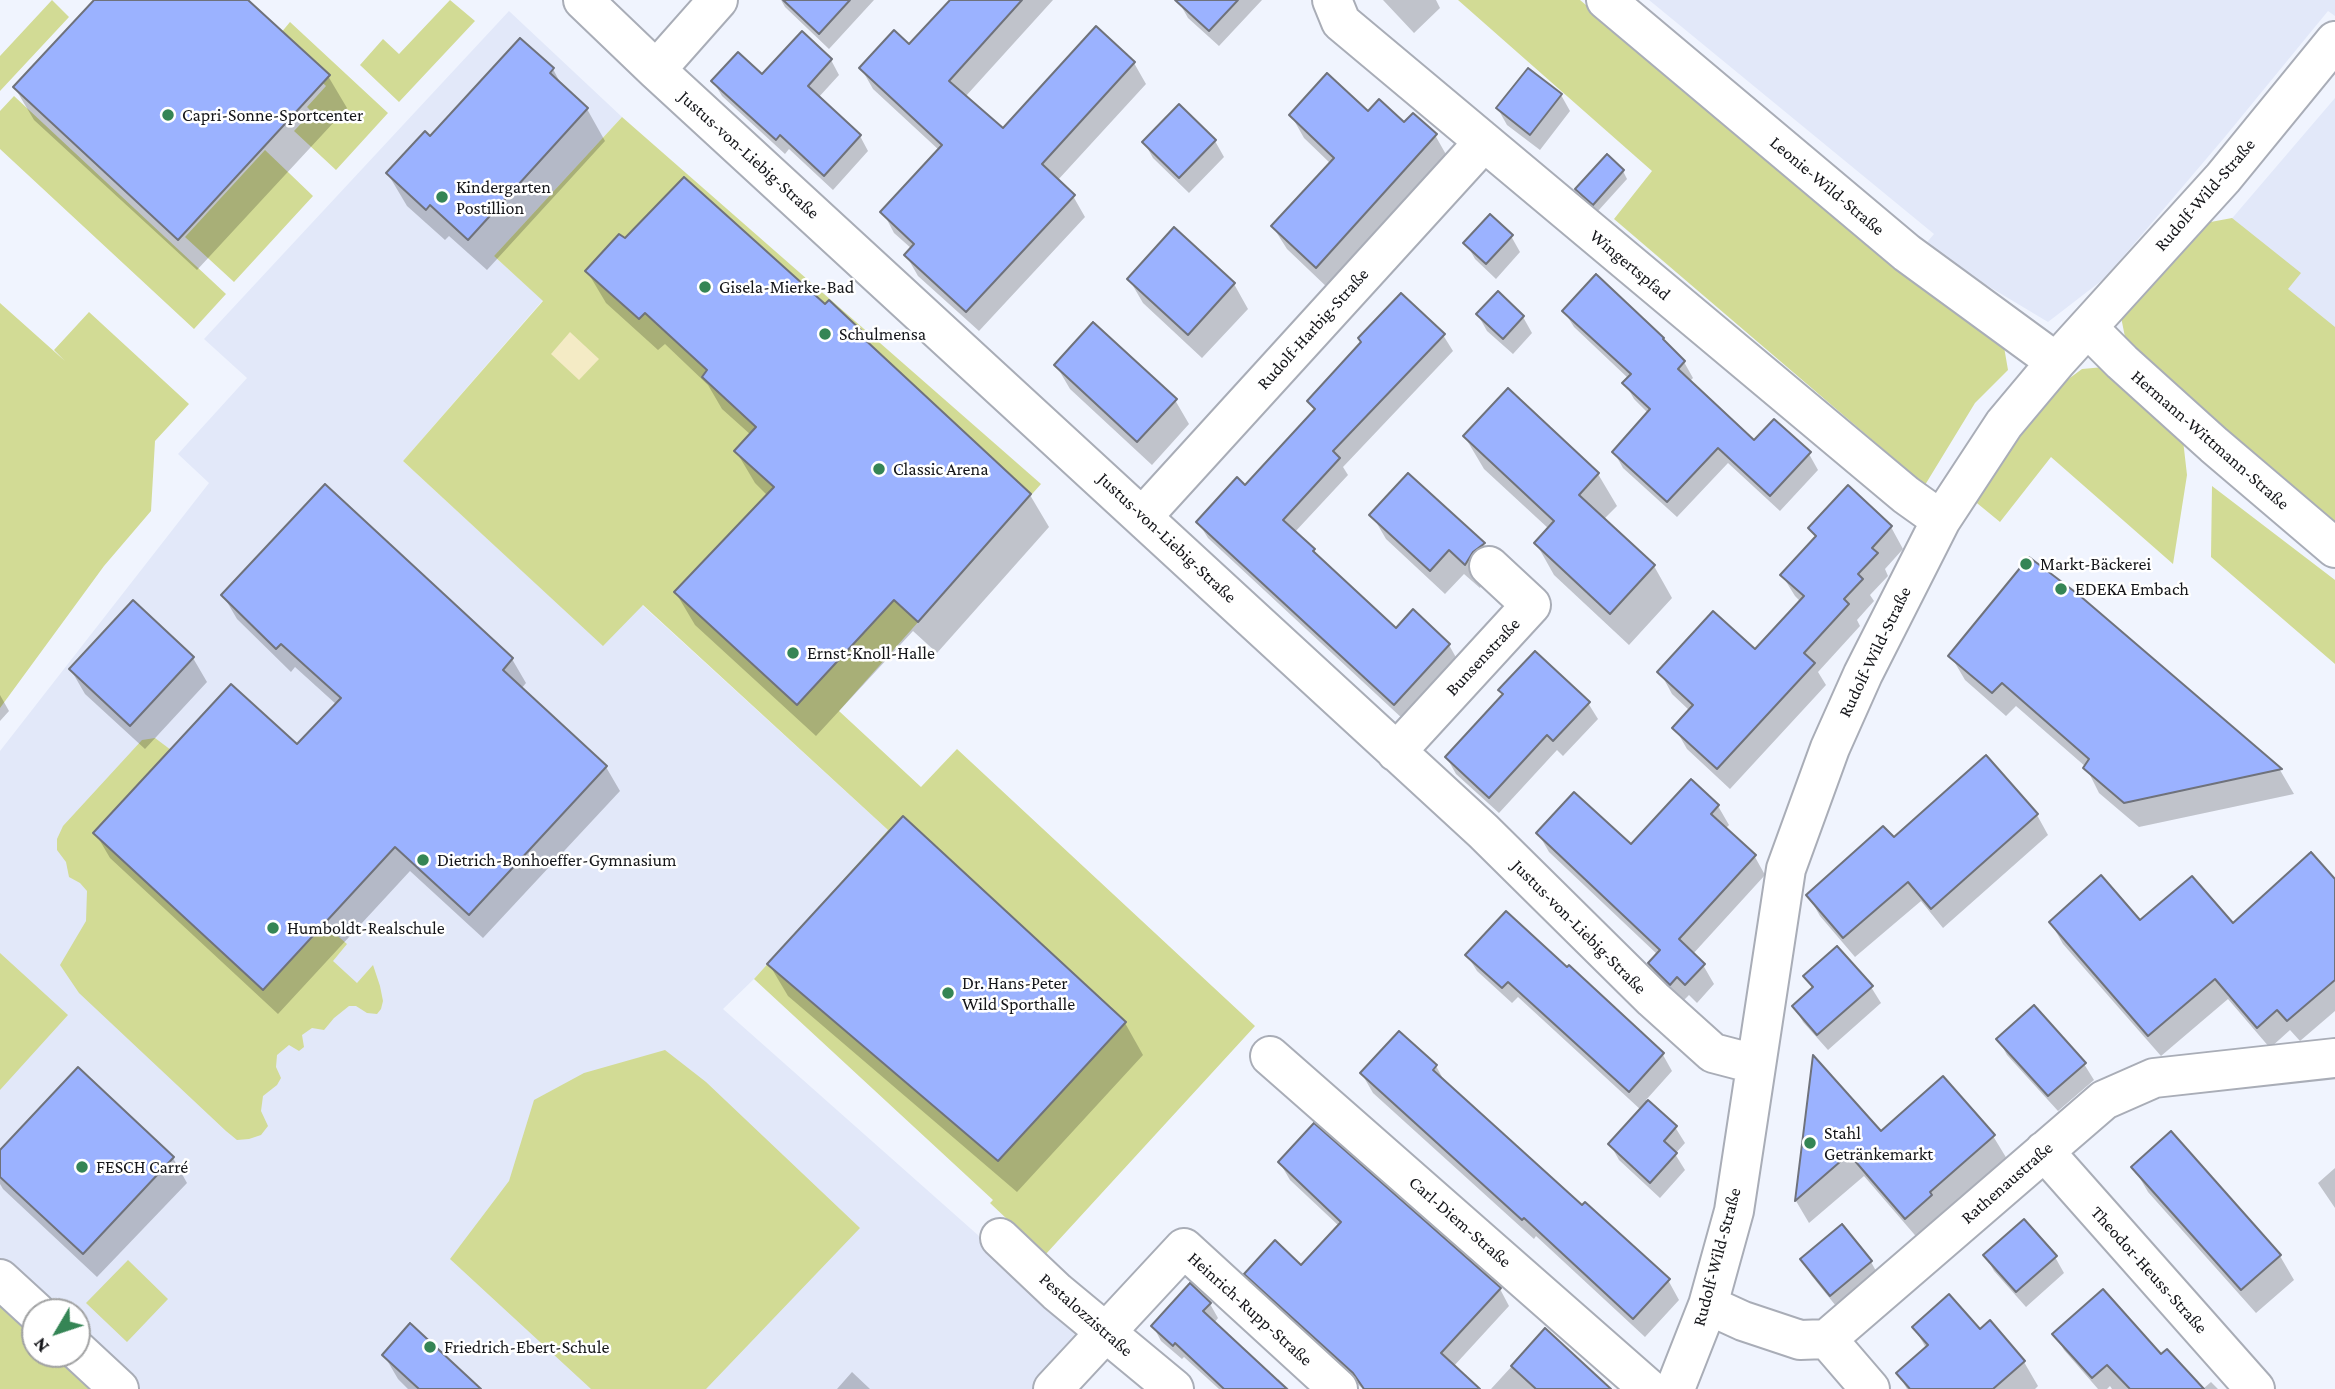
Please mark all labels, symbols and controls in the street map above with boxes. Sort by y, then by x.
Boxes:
street label: Justus-von-Liebig-Straße [674,86,824,224]
place label: Capri-Sonne-Sportcenter [182,104,363,126]
marker: Capri-Sonne-Sportcenter [160,107,176,123]
street label: Leonie-Wild-Straße [1765,132,1889,240]
street label: Rudolf-Wild-Straße [2150,134,2260,256]
place label: Kindergarten Postillion [456,176,551,218]
marker: Kindergarten Postillion [434,189,450,205]
street label: Wingertspfad [1585,225,1675,305]
street label: Rudolf-Harbig-Straße [1253,264,1373,394]
place label: Gisela-Mierke-Bad [719,276,854,298]
marker: Gisela-Mierke-Bad [697,279,713,295]
place label: Schulmensa [839,323,926,345]
marker: Schulmensa [817,326,833,342]
street label: Hermann-Wittmann-Straße [2126,365,2294,515]
place label: Classic Arena [893,458,989,480]
marker: Classic Arena [871,461,887,477]
street label: Justus-von-Liebig-Straße [1093,468,1241,608]
place label: Markt-Bäckerei [2040,553,2151,575]
marker: Markt-Bäckerei [2018,556,2034,572]
place label: EDEKA Embach [2075,578,2189,600]
marker: EDEKA Embach [2053,581,2069,597]
street label: Rudolf-Wild-Straße [1834,583,1916,721]
street label: Bunsenstraße [1441,613,1525,701]
place label: Ernst-Knoll-Halle [807,642,935,664]
marker: Ernst-Knoll-Halle [785,645,801,661]
place label: Dietrich-Bonhoeffer-Gymnasium [437,849,677,871]
marker: Dietrich-Bonhoeffer-Gymnasium [415,852,431,868]
street label: Justus-von-Liebig-Straße [1507,855,1651,999]
place label: Humboldt-Realschule [287,917,445,939]
marker: Humboldt-Realschule [265,920,281,936]
place label: Dr. Hans-Peter Wild Sporthalle [962,972,1075,1014]
marker: Dr. Hans-Peter Wild Sporthalle [940,985,956,1001]
place label: Stahl Getränkemarkt [1824,1122,1933,1164]
marker: Stahl Getränkemarkt [1802,1135,1818,1151]
street label: Rathenaustraße [1957,1137,2057,1229]
place label: FESCH Carré [96,1156,188,1178]
marker: FESCH Carré [74,1159,90,1175]
street label: Carl-Diem-Straße [1404,1172,1516,1272]
street label: Rudolf-Wild-Straße [1688,1185,1746,1329]
street label: Theodor-Heuss-Straße [2086,1202,2212,1338]
street label: Heinrich-Rupp-Straße [1183,1247,1317,1371]
street label: Pestalozzistraße [1035,1269,1137,1361]
north arrow [21,1298,91,1368]
text: N [29,1334,53,1357]
place label: Friedrich-Ebert-Schule [444,1336,609,1358]
marker: Friedrich-Ebert-Schule [422,1339,438,1355]

